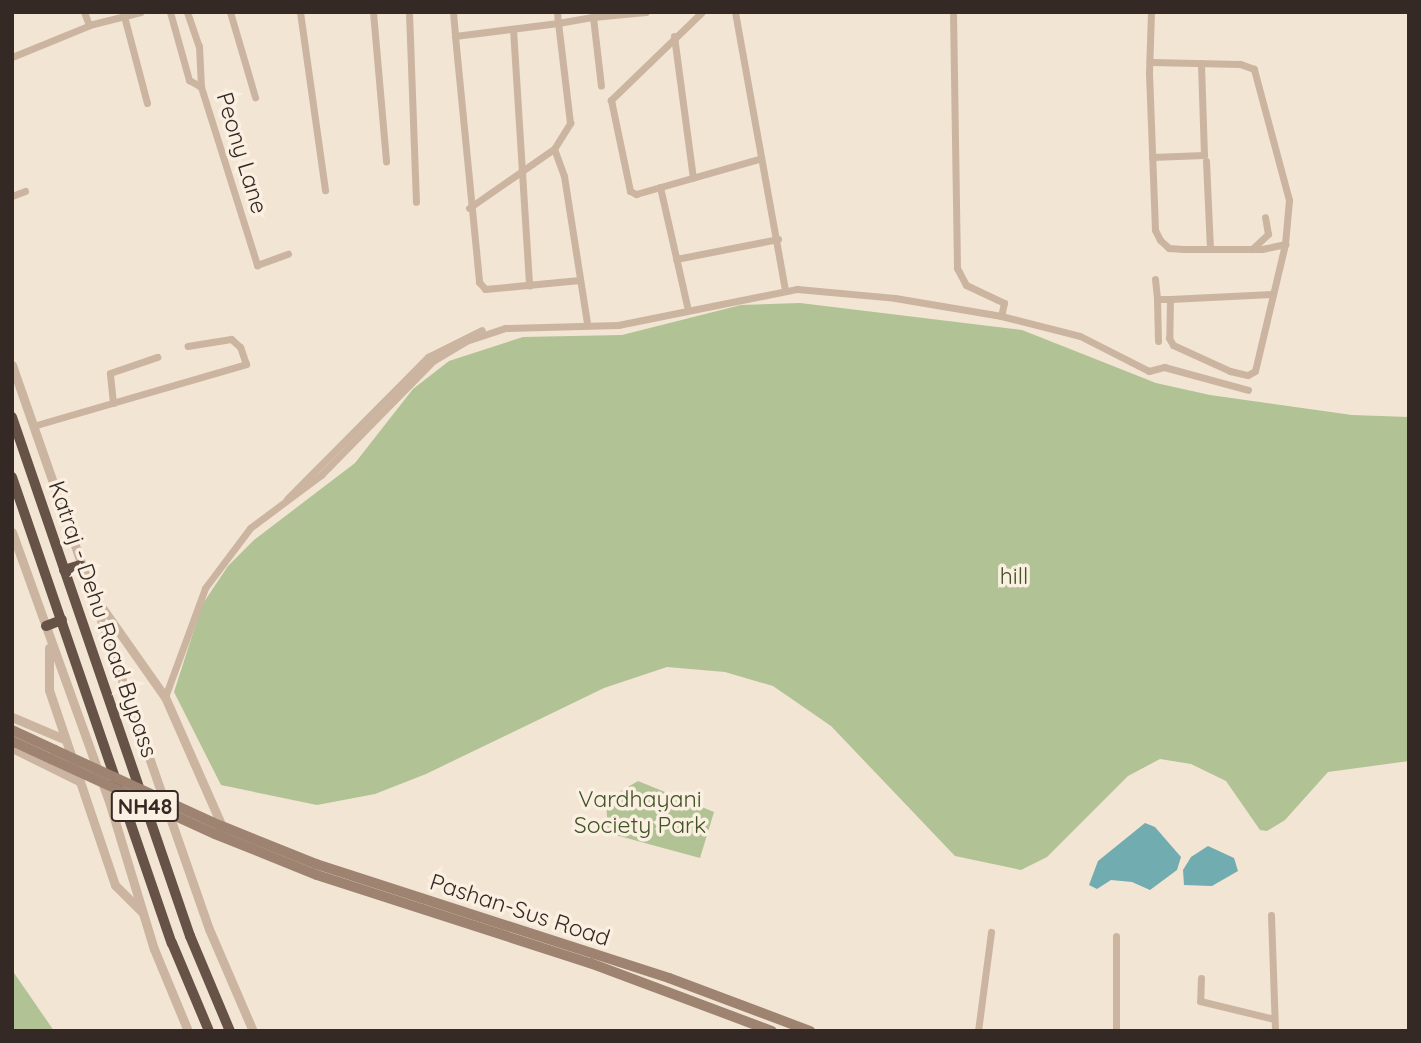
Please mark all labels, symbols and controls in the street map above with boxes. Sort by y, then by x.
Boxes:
street label: Peony Lane [210,89,274,217]
street label: Katraj - Dehu Road Bypass [43,477,163,761]
park label: hill [1000,562,1028,590]
park label: Vardhayani Society Park [574,785,706,839]
road number: NH48 [110,788,180,824]
street label: Pashan-Sus Road [426,868,614,952]

